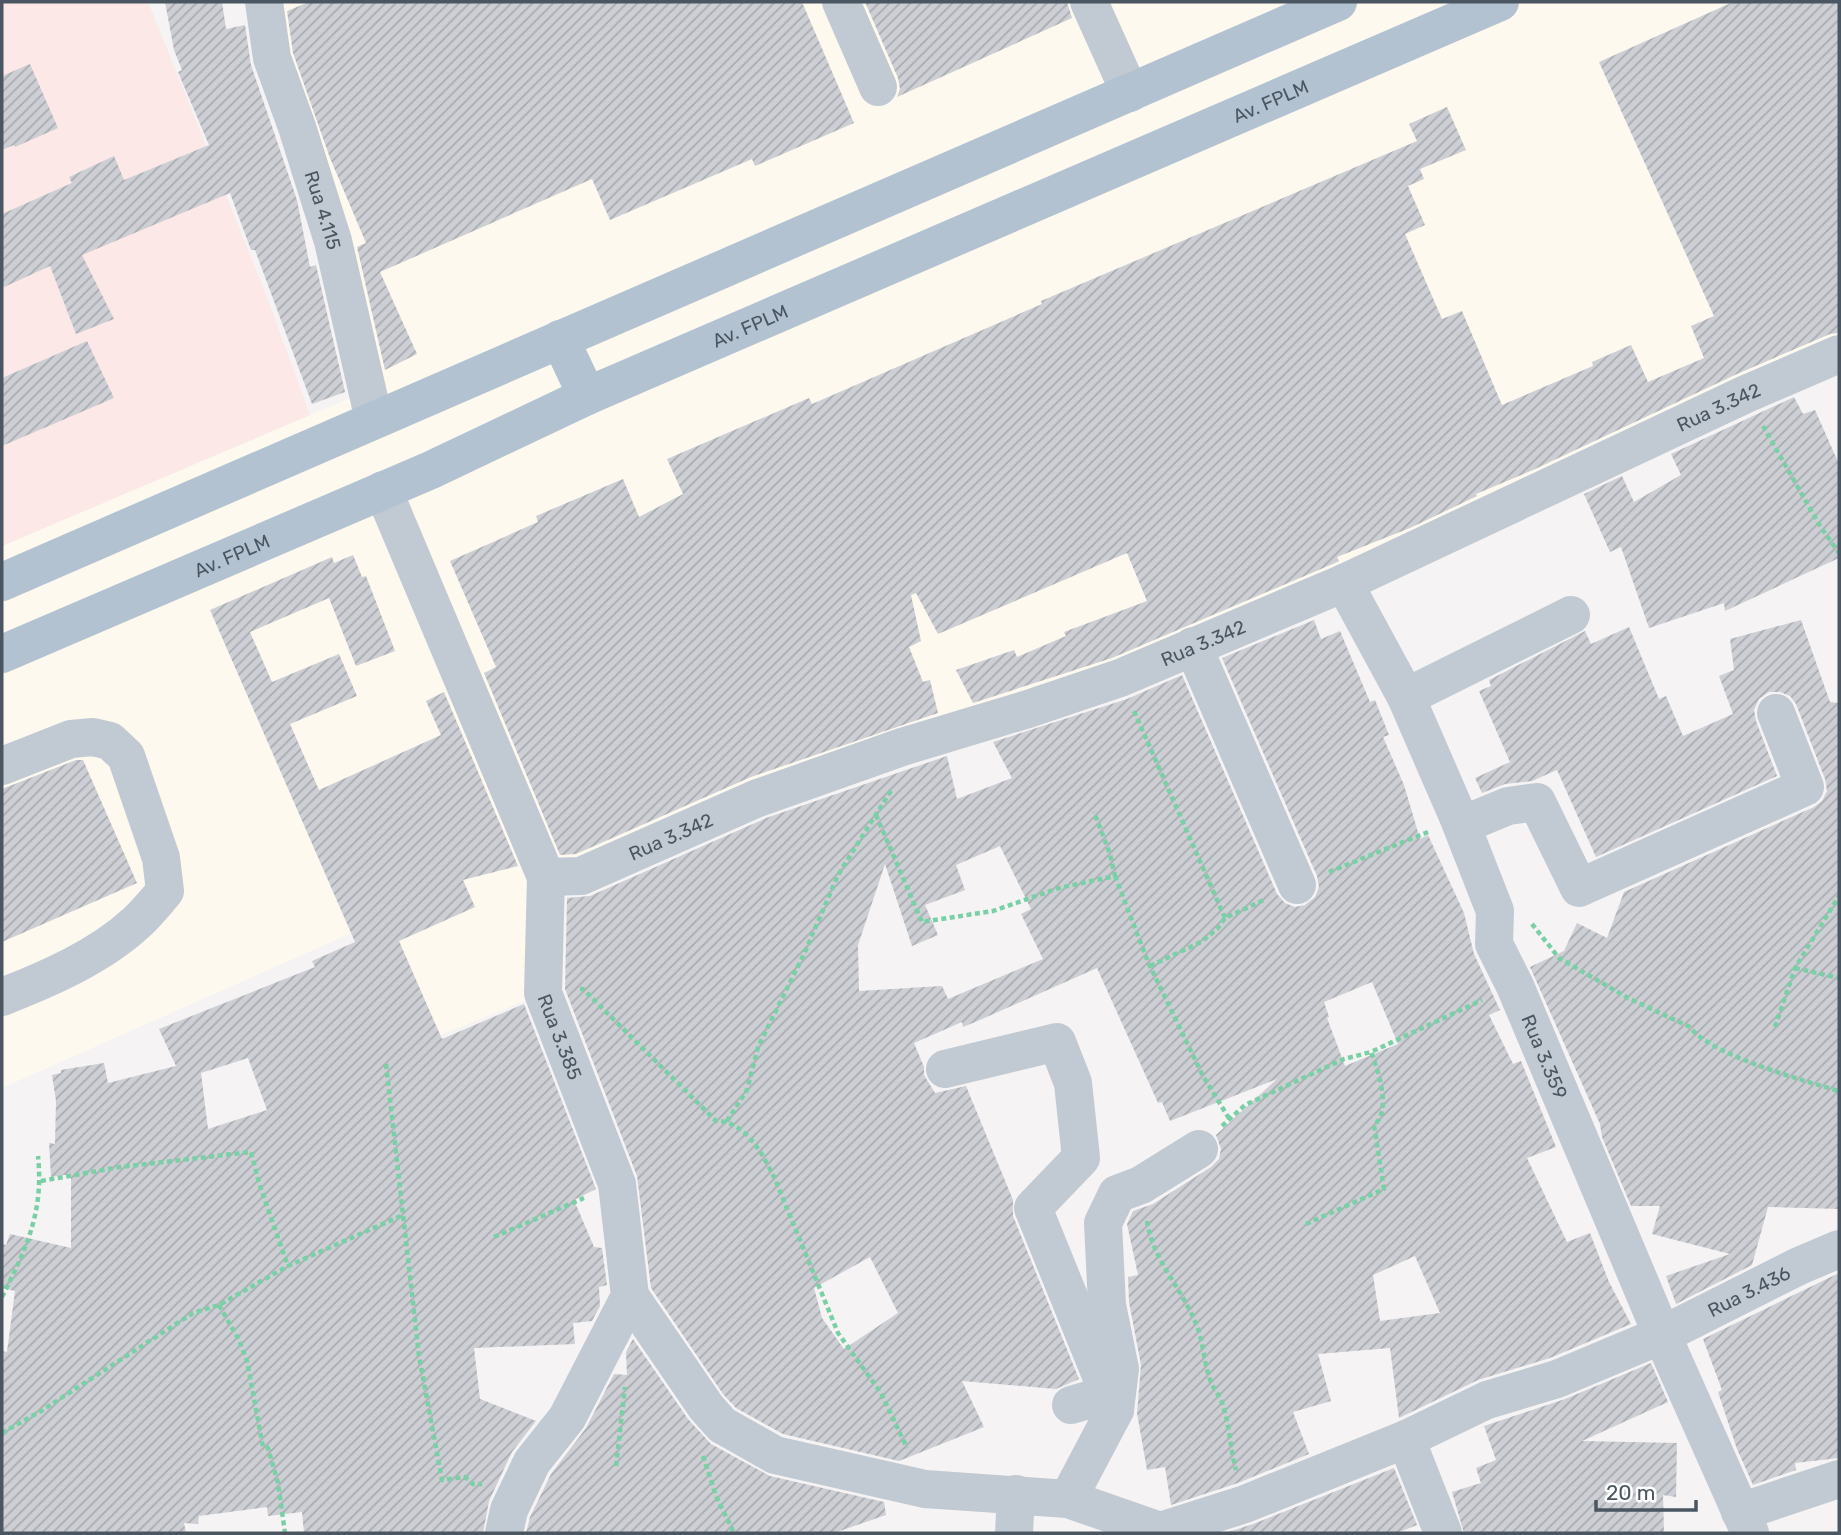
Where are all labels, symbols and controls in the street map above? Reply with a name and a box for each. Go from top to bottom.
street label: Av. FPLM [1229,75,1312,128]
street label: Rua 4.115 [299,168,346,252]
street label: Av. FPLM [709,300,792,353]
street label: Rua 3.342 [1673,378,1764,437]
street label: Av. FPLM [191,530,273,582]
street label: Rua 3.342 [1157,615,1249,671]
street label: Rua 3.342 [625,808,717,866]
street label: Rua 3.385 [533,991,587,1083]
street label: Rua 3.359 [1516,1011,1572,1102]
street label: Rua 3.436 [1704,1261,1794,1322]
scale bar [1596,1468,1696,1512]
text: 20 m [1606,1480,1655,1505]

